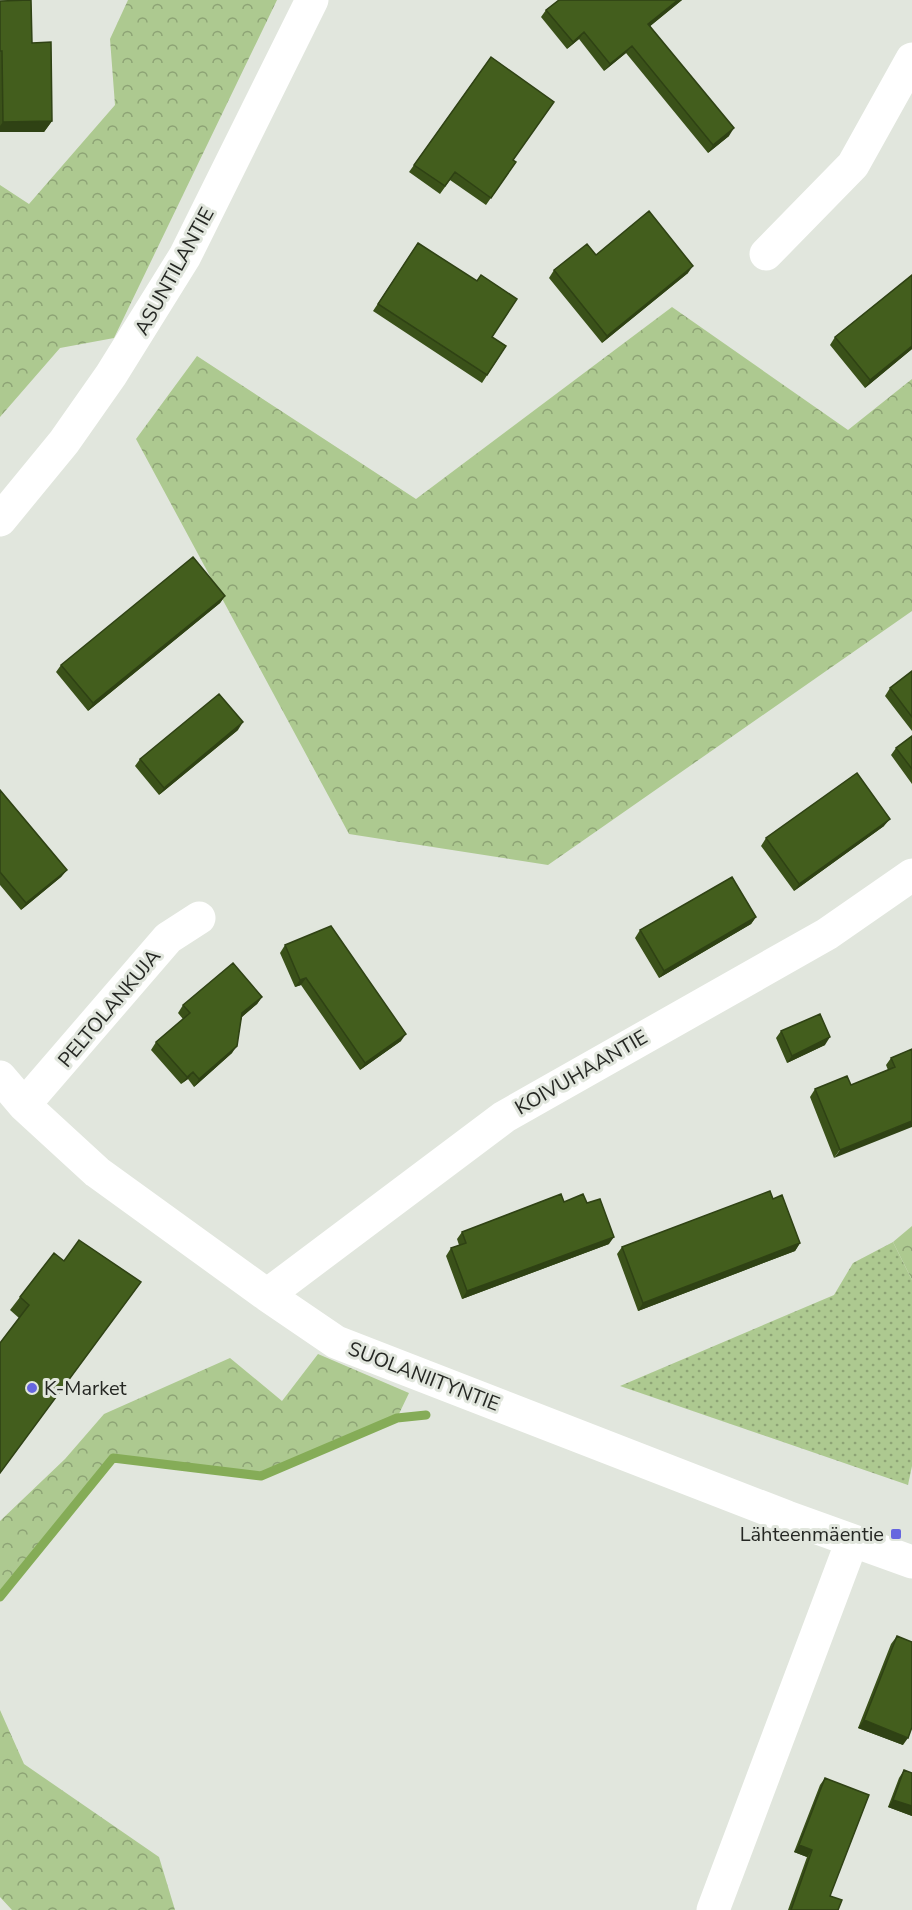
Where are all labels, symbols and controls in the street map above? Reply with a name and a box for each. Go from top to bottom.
street label: ASUNTILANTIE [128,203,221,340]
street label: PELTOLANKUJA [52,943,167,1073]
street label: KOIVUHAANTIE [510,1024,652,1121]
street label: SUOLANIITYNTIE [344,1335,504,1418]
place label: K-Market [44,1375,128,1402]
marker: K-Market [25,1381,39,1395]
place label: Lähteenmäentie [740,1521,884,1548]
marker: Lähteenmäentie [889,1527,903,1541]

